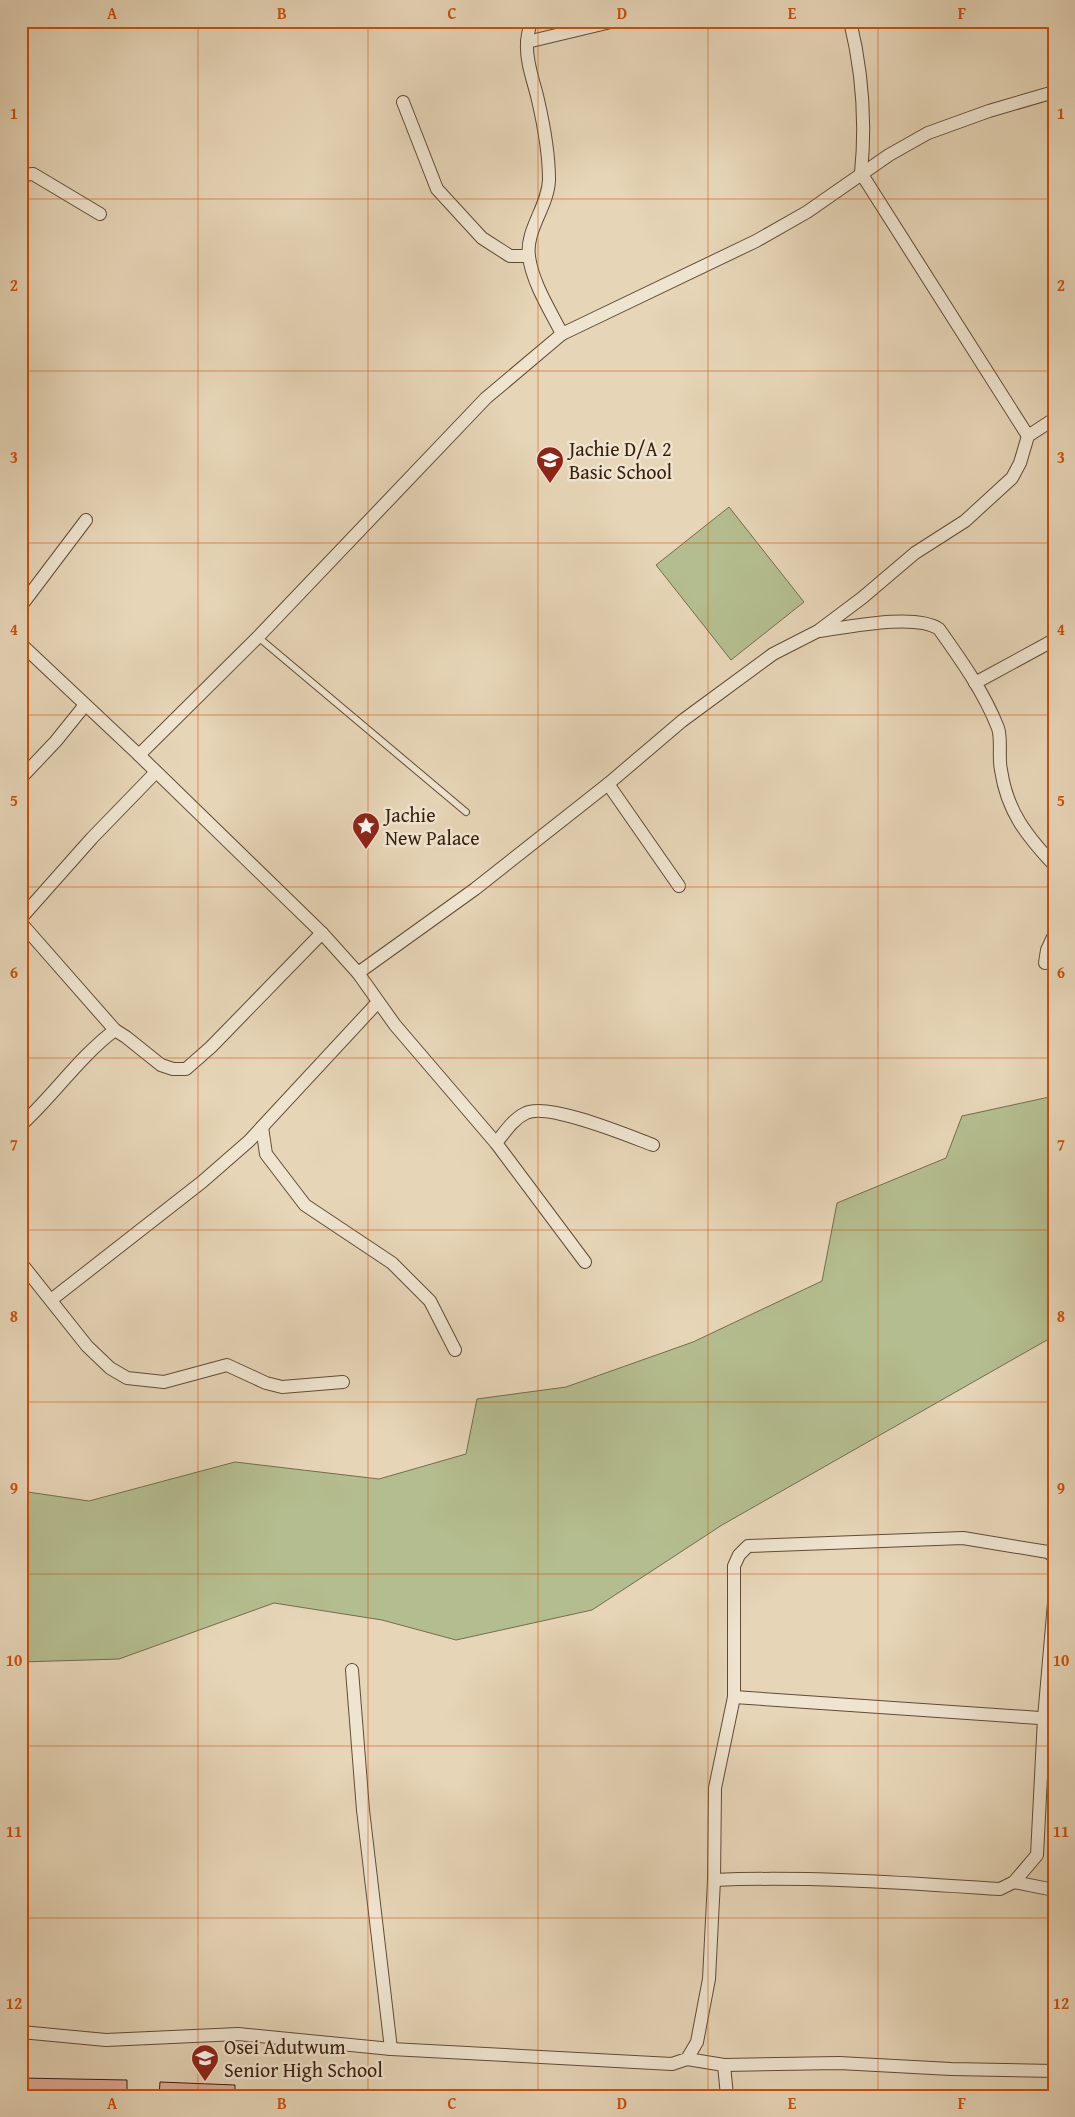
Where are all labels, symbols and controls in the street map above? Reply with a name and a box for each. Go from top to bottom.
text: A [107,1,118,25]
text: B [277,1,287,25]
text: C [447,1,457,25]
text: D [617,1,627,25]
text: E [788,1,797,25]
text: F [958,1,966,25]
text: 1 [10,101,18,125]
text: 1 [1057,101,1065,125]
text: 2 [10,273,18,297]
text: 2 [1057,273,1065,297]
place label: Jachie D/A 2 Basic School [566,434,673,486]
text: 3 [10,445,18,469]
school or university icon: Jachie D/A 2 Basic School [535,445,565,484]
text: 3 [1057,445,1065,469]
text: 4 [10,617,18,641]
text: 4 [1057,617,1065,641]
text: 5 [10,788,18,812]
text: 5 [1057,788,1065,812]
place label: Jachie New Palace [382,800,480,852]
place icon: Jachie New Palace [351,811,381,850]
text: 6 [10,960,18,984]
text: 6 [1057,960,1065,984]
text: 7 [10,1132,18,1156]
text: 7 [1057,1132,1065,1156]
text: 8 [10,1304,18,1328]
text: 8 [1057,1304,1065,1328]
text: 9 [10,1476,18,1500]
text: 9 [1057,1476,1065,1500]
text: 10 [6,1648,22,1672]
text: 10 [1053,1648,1069,1672]
text: 11 [6,1819,22,1843]
text: 11 [1053,1819,1069,1843]
text: 12 [6,1991,22,2015]
text: 12 [1053,1991,1069,2015]
place label: Osei Adutwum Senior High School [224,2032,383,2084]
school or university icon: Osei Adutwum Senior High School [190,2043,220,2082]
text: A [107,2091,118,2115]
text: B [277,2091,287,2115]
text: C [447,2091,457,2115]
text: D [617,2091,627,2115]
text: E [788,2091,797,2115]
text: F [958,2091,966,2115]

